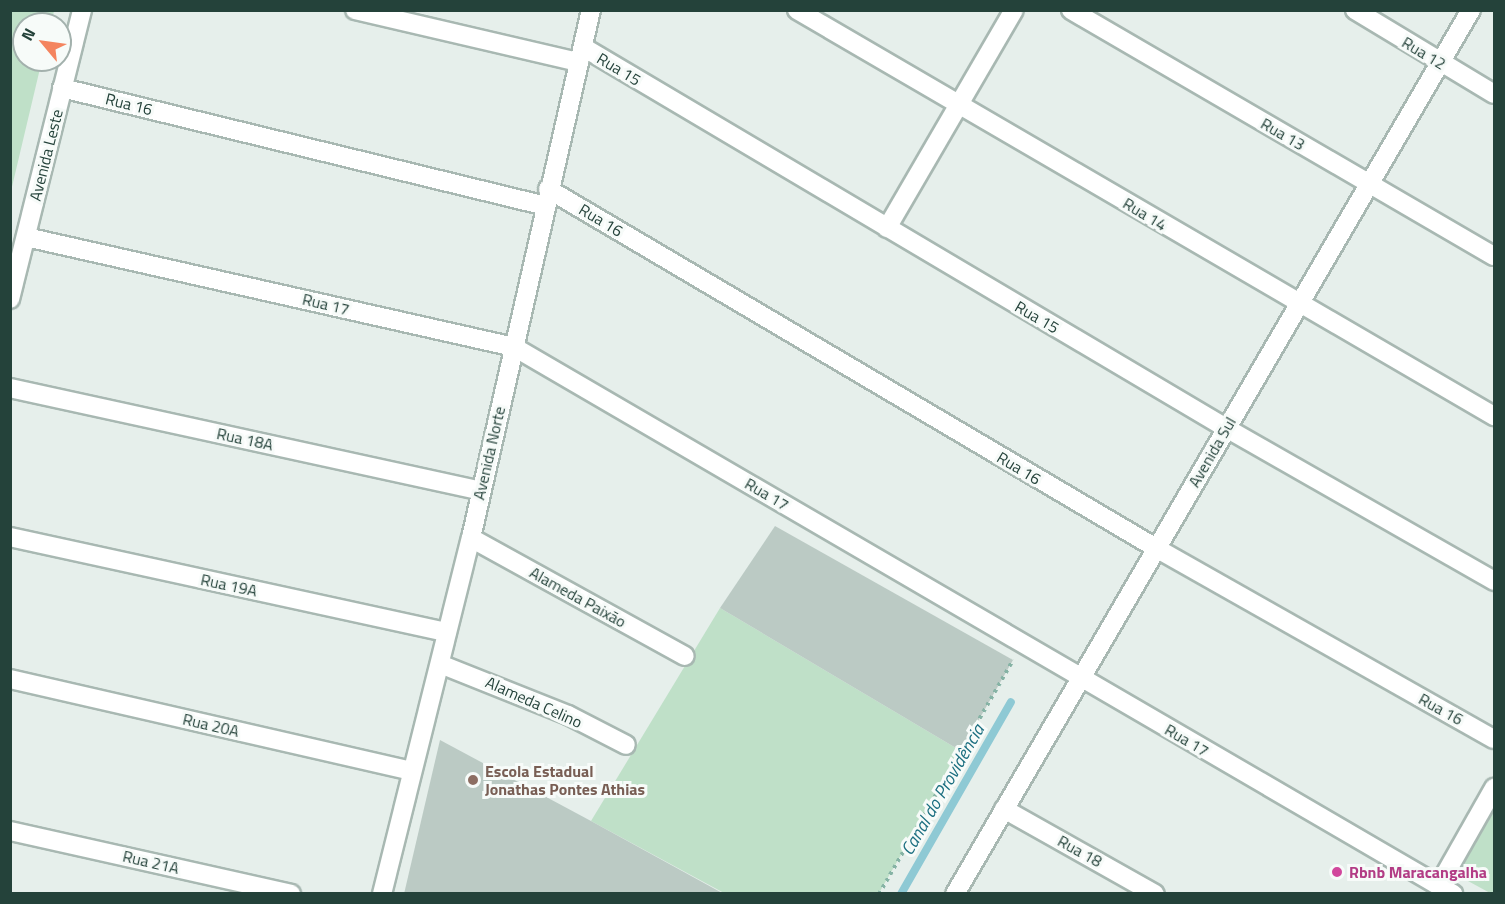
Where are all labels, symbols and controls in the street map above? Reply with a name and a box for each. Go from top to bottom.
north arrow [12,12,72,72]
text: N [15,24,41,45]
street label: Rua 12 [1399,32,1449,74]
street label: Rua 15 [594,48,644,90]
street label: Rua 16 [104,89,154,119]
street label: Avenida Leste [25,107,67,203]
street label: Rua 13 [1258,114,1308,154]
street label: Rua 14 [1120,193,1170,235]
street label: Rua 16 [576,199,626,241]
street label: Rua 17 [301,289,351,319]
street label: Rua 15 [1012,297,1062,337]
street label: Avenida Norte [469,404,509,502]
street label: Avenida Sul [1184,413,1240,491]
street label: Rua 18A [215,424,275,454]
street label: Rua 16 [994,447,1044,489]
street label: Rua 17 [742,474,792,514]
street label: Alameda Paixão [526,563,630,631]
street label: Rua 19A [199,570,259,600]
street label: Alameda Celino [483,672,585,732]
street label: Rua 16 [1415,689,1467,729]
street label: Rua 20A [181,709,241,741]
street label: Rua 17 [1162,720,1212,760]
water label: Canal do Providência [897,721,989,859]
place label: Escola Estadual Jonathas Pontes Athias [485,761,645,799]
marker: Escola Estadual Jonathas Pontes Athias [466,773,480,787]
street label: Rua 18 [1054,831,1106,871]
street label: Rua 21A [121,846,181,878]
place label: Rbnb Maracangalha [1349,862,1487,882]
marker: Rbnb Maracangalha [1330,865,1344,879]

